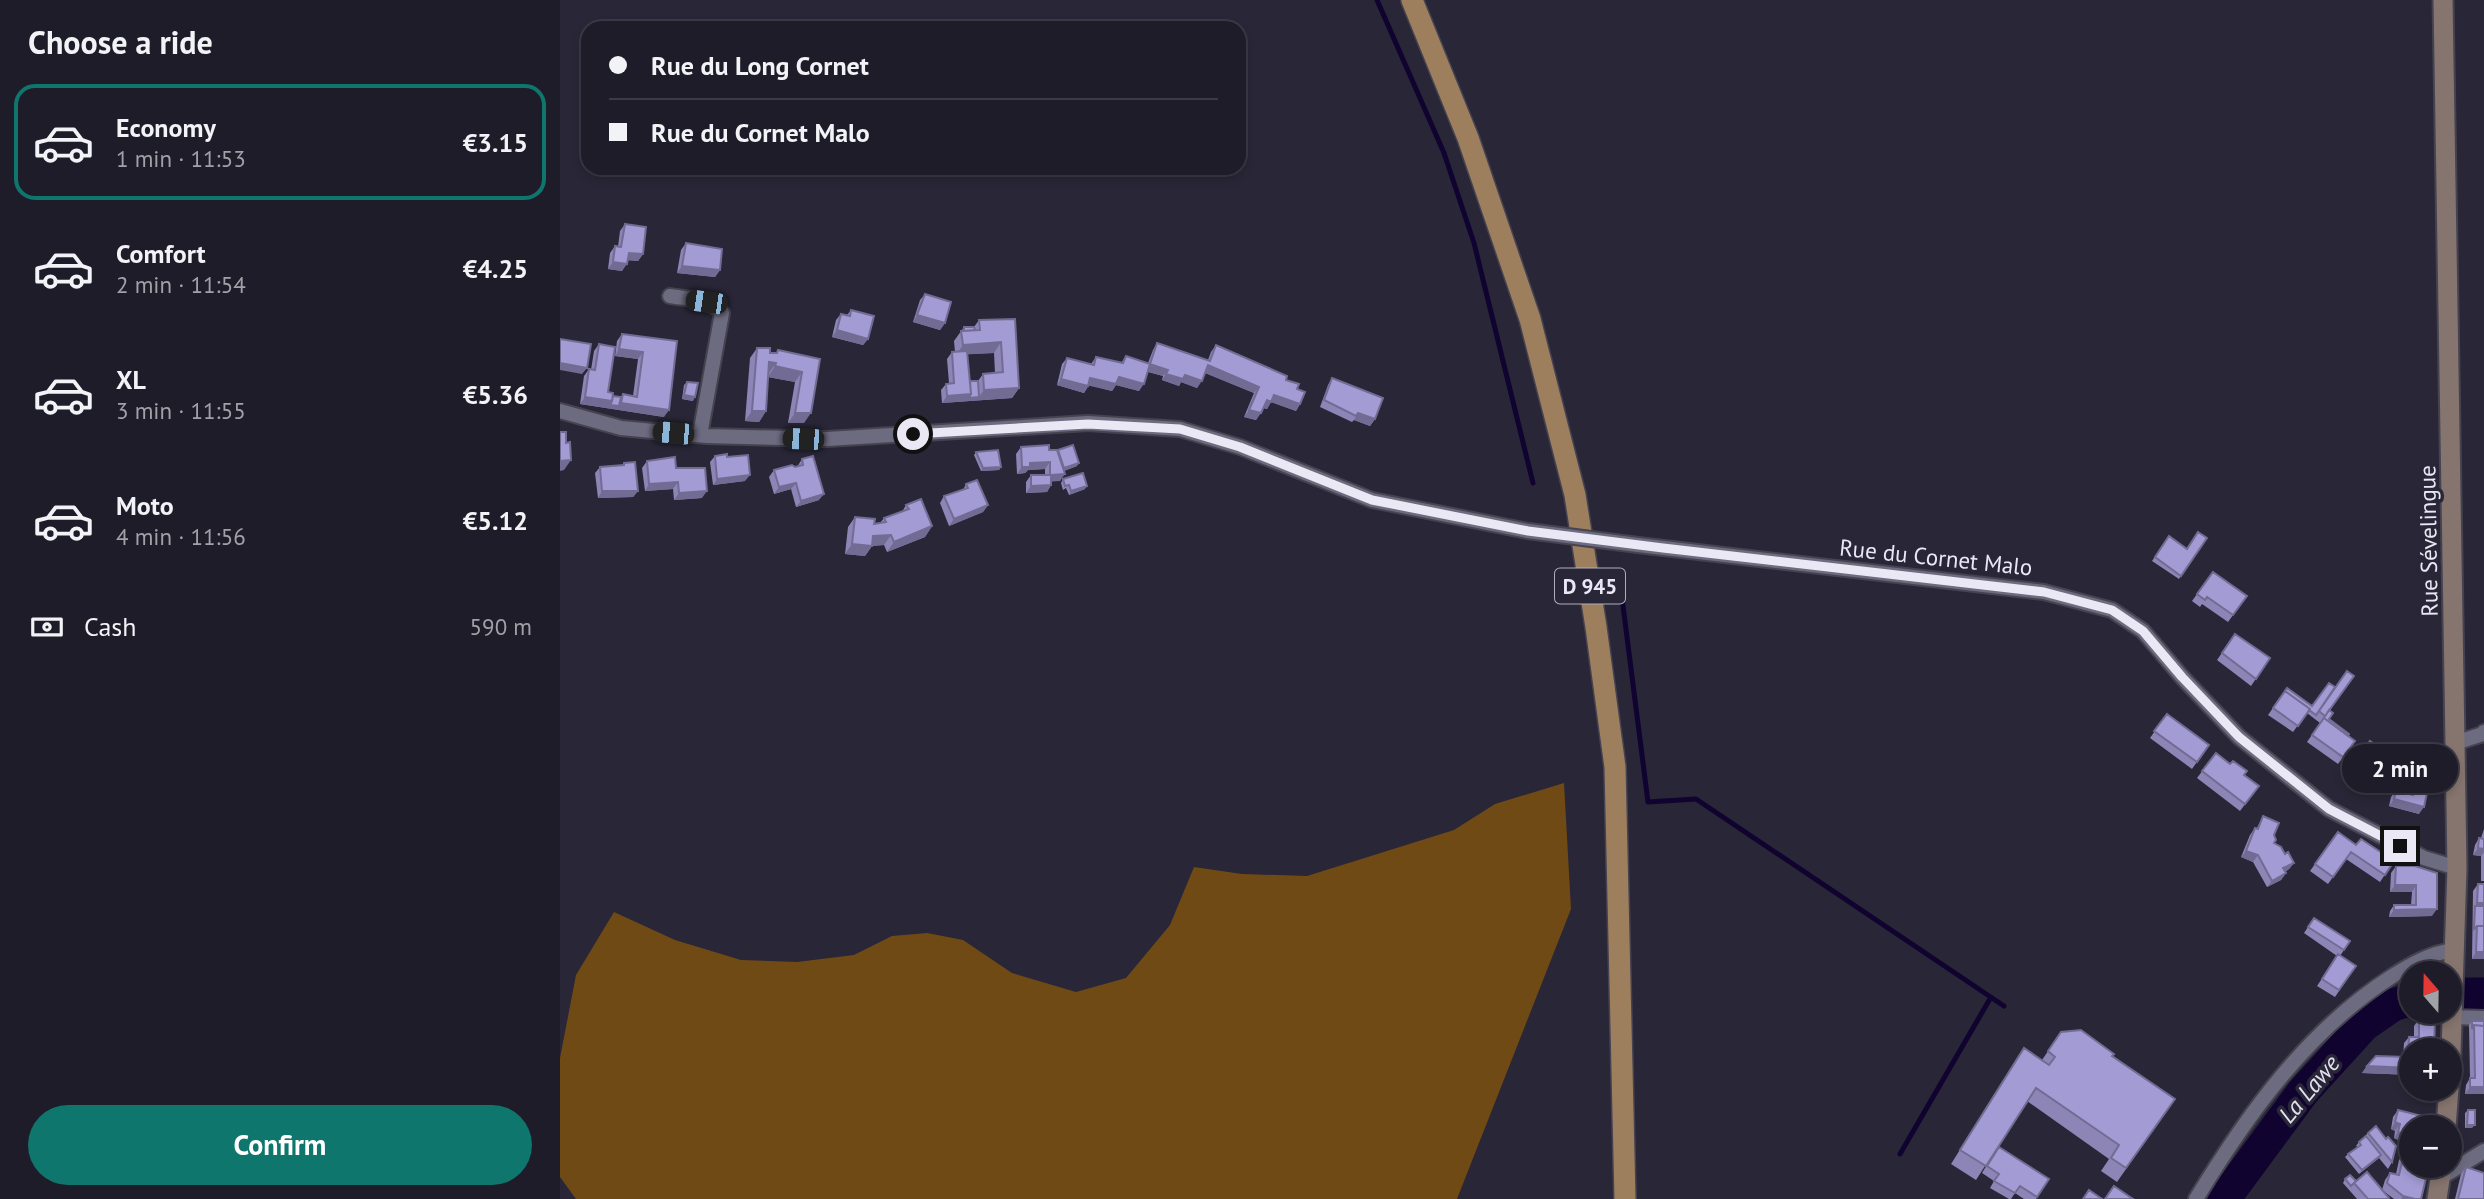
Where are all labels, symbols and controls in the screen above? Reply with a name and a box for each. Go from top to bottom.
text: Choose a ride [28,21,213,63]
text: Rue du Long Cornet [651,49,869,82]
icon: car [32,111,95,174]
text: Economy [116,111,216,144]
text: Rue du Cornet Malo [651,116,870,149]
text: €3.15 [463,126,528,159]
text: 1 min · 11:53 [116,144,246,173]
icon: car [32,237,95,300]
text: Comfort [116,237,206,270]
text: €4.25 [463,252,528,285]
text: 2 min · 11:54 [116,270,246,299]
car [684,289,729,315]
icon: car [32,363,95,426]
text: XL [116,363,146,396]
text: €5.36 [463,378,528,411]
text: 3 min · 11:55 [116,396,246,425]
route start [897,418,929,450]
car [652,421,695,445]
car [782,428,825,450]
street label: Rue Sévelingue [2412,465,2444,617]
icon: car [32,489,95,552]
text: Moto [116,489,174,522]
text: €5.12 [463,504,528,537]
text: 4 min · 11:56 [116,522,246,551]
street label: Rue du Cornet Malo [1838,532,2034,582]
road number: D 945 [1555,568,1625,604]
icon: cash [28,608,66,646]
text: Cash [84,610,136,643]
text: 590 m [470,612,532,641]
callout: 2 min [2342,744,2458,794]
text: 2 min [2372,754,2428,783]
route end [2384,830,2416,862]
north arrow [2399,961,2462,1024]
map controls [2399,961,2462,1178]
button: + [2399,1038,2462,1101]
water label: La Lawe [2272,1049,2346,1129]
button: Confirm [28,1105,532,1185]
button: − [2399,1115,2462,1178]

